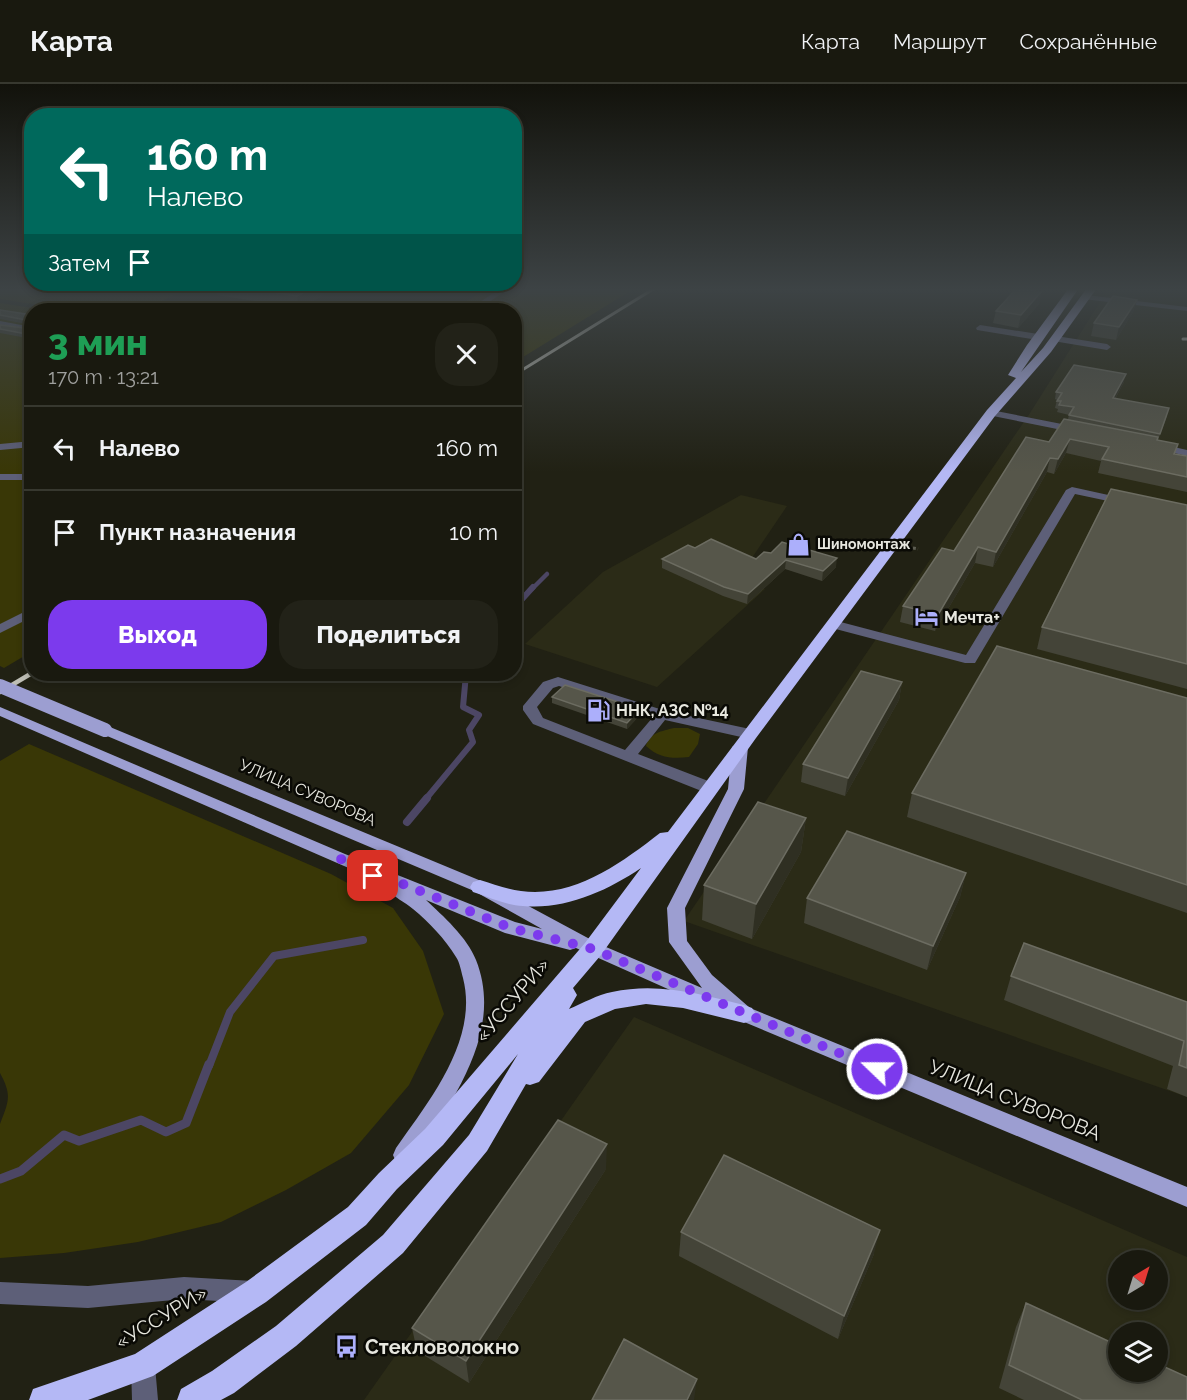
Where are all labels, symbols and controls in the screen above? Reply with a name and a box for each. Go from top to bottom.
text: Карта [30,25,113,58]
text: Карта [801,29,860,54]
text: Маршрут [893,29,986,54]
text: Сохранённые [1019,29,1157,54]
text: 160 m [147,131,268,180]
icon: left [48,132,126,210]
text: Налево [147,181,243,212]
icon: arrive [123,246,156,279]
text: Затем [48,250,111,276]
text: 3 мин [48,321,148,363]
button: close [435,323,498,386]
text: 170 m · 13:21 [48,365,159,389]
icon: left [48,432,81,465]
text: Налево [99,435,180,461]
text: 160 m [436,435,498,461]
icon: arrive [48,516,81,549]
text: Пункт назначения [99,519,296,545]
text: 10 m [449,519,498,545]
shop icon: Шиномонтаж [786,531,812,557]
place label: Шиномонтаж [817,536,911,552]
button: Выход [48,600,267,669]
button: Поделиться [279,600,498,669]
hotel icon: Мечта+ [913,604,939,630]
place label: Мечта+ [944,608,1000,627]
fuel station icon: ННК, АЗС №14 [585,697,611,723]
place label: ННК, АЗС №14 [616,701,729,720]
street label: УЛИЦА СУВОРОВА [237,755,379,830]
pin [347,850,398,901]
icon: arrive [356,859,389,892]
street label: «УССУРИ» [470,953,554,1047]
position arrow [845,1037,909,1101]
street label: УЛИЦА СУВОРОВА [926,1055,1105,1146]
north arrow [1108,1250,1168,1310]
map controls [1108,1250,1168,1382]
street label: «УССУРИ» [111,1280,211,1354]
button: layers [1108,1322,1168,1382]
bus stop icon: Стекловолокно [334,1334,360,1360]
place label: Стекловолокно [365,1335,519,1359]

